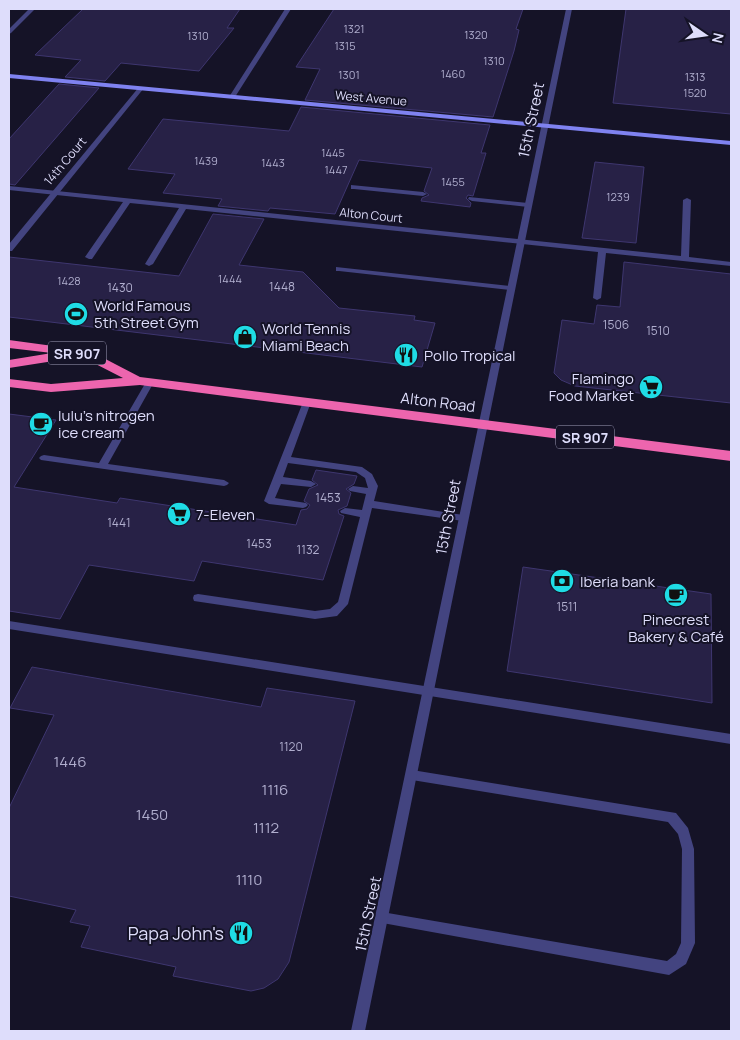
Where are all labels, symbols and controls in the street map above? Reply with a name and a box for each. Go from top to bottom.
north arrow [680,10,730,60]
house number: 1321 [344,21,364,36]
house number: 1320 [464,27,488,42]
house number: 1310 [187,28,209,43]
text: N [708,31,729,45]
house number: 1315 [334,38,356,53]
house number: 1310 [483,53,505,68]
house number: 1460 [441,66,465,81]
house number: 1301 [338,67,360,82]
house number: 1313 [685,69,705,84]
street label: 15th Street [513,80,549,160]
house number: 1520 [683,85,707,100]
street label: West Avenue [334,86,408,110]
street label: 14th Court [40,133,90,189]
house number: 1445 [321,145,345,160]
house number: 1439 [194,153,218,168]
house number: 1443 [261,155,285,170]
house number: 1447 [325,162,347,177]
house number: 1455 [441,174,465,189]
house number: 1239 [606,189,630,204]
street label: Alton Court [339,203,404,227]
house number: 1444 [218,271,242,286]
house number: 1428 [57,273,81,288]
house number: 1448 [269,278,295,295]
house number: 1430 [107,279,133,296]
place label: World Famous 5th Street Gym [94,295,199,333]
sports icon: World Famous 5th Street Gym [63,301,89,327]
house number: 1506 [603,316,629,333]
place label: World Tennis Miami Beach [262,318,350,356]
house number: 1510 [646,322,670,339]
shop icon: World Tennis Miami Beach [232,324,258,350]
road number: SR 907 [48,342,106,364]
restaurant icon: Pollo Tropical [393,342,419,368]
place label: Pollo Tropical [424,345,516,366]
place label: Flamingo Food Market [549,368,634,406]
supermarket icon: Flamingo Food Market [638,374,664,400]
street label: Alton Road [399,387,477,417]
place label: lulu's nitrogen ice cream [58,405,155,443]
cafe icon: lulu's nitrogen ice cream [28,411,54,437]
road number: SR 907 [556,426,614,448]
street label: 15th Street [430,477,466,557]
house number: 1453 [315,489,341,506]
supermarket icon: 7-Eleven [166,501,192,527]
place label: 7-Eleven [196,504,255,525]
house number: 1441 [107,514,131,531]
house number: 1453 [246,535,272,552]
house number: 1132 [297,541,320,558]
bank icon: Iberia bank [549,568,575,594]
place label: Iberia bank [580,571,656,592]
cafe icon: Pinecrest Bakery & Café [663,582,689,608]
house number: 1511 [557,598,577,615]
place label: Pinecrest Bakery & Café [628,609,724,647]
house number: 1120 [279,738,303,755]
house number: 1446 [54,751,87,772]
house number: 1116 [262,779,288,800]
house number: 1450 [136,804,168,825]
house number: 1112 [253,817,279,838]
house number: 1110 [236,869,262,890]
street label: 15th Street [350,874,386,954]
restaurant icon: Papa John's [228,920,254,946]
place label: Papa John's [128,921,224,945]

